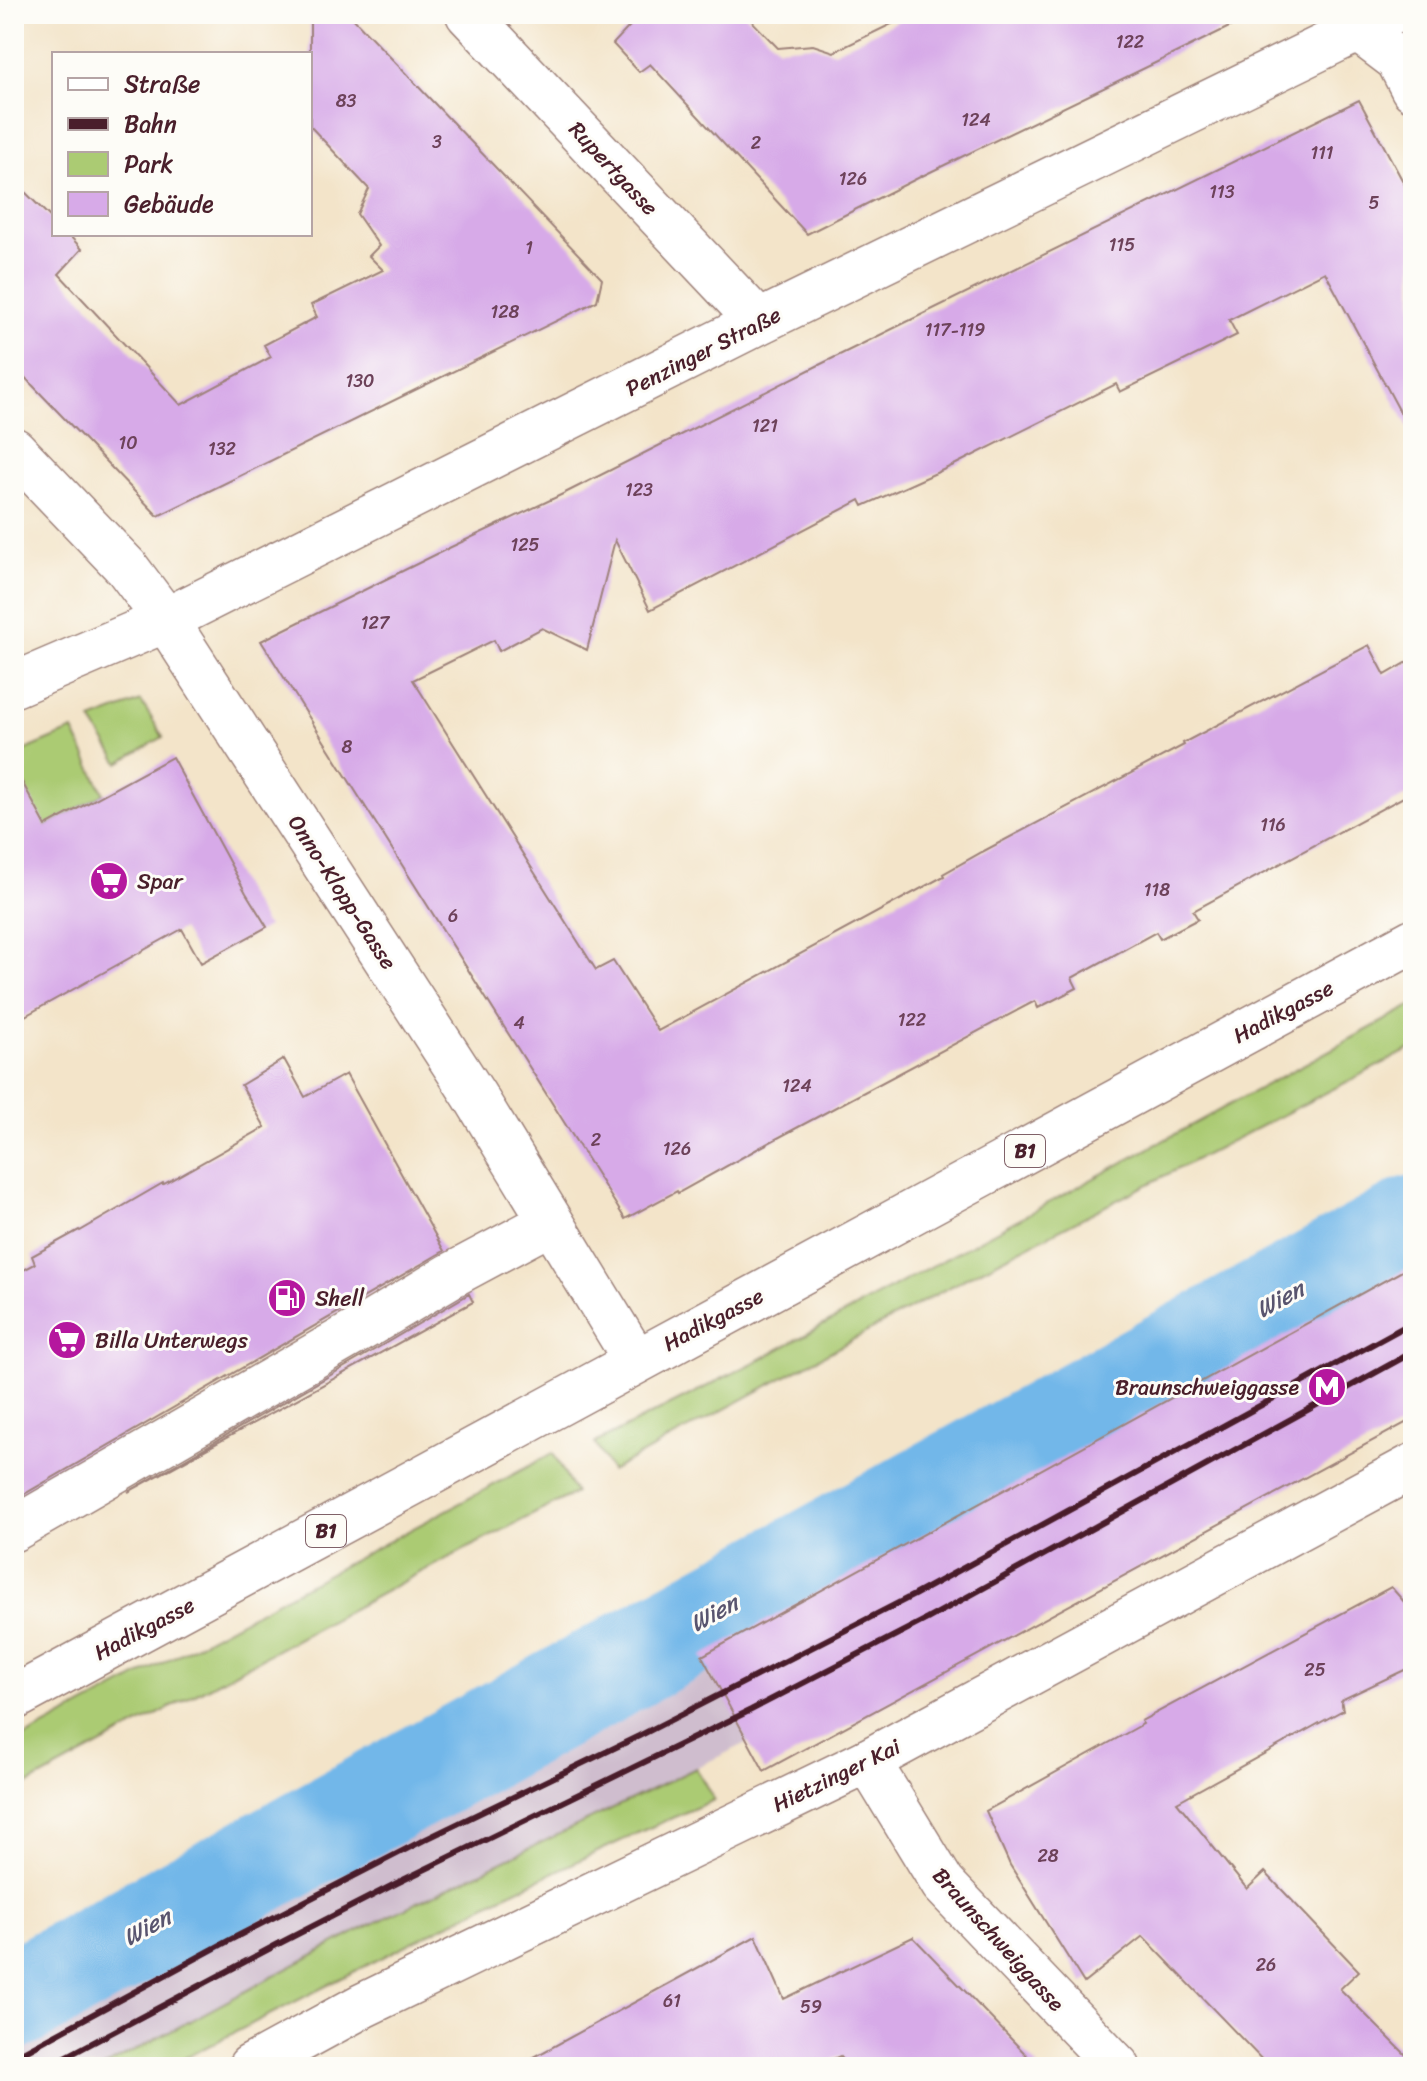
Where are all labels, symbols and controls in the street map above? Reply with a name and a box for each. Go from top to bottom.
house number: 122 [1116,26,1144,58]
legend [52,52,312,236]
text: Straße [124,63,200,105]
house number: 83 [336,85,356,117]
text: Bahn [124,103,177,145]
house number: 124 [961,104,991,136]
street label: Rupertgasse [559,112,668,225]
house number: 3 [432,126,442,158]
house number: 2 [751,127,761,159]
house number: 111 [1310,137,1334,169]
text: Park [124,143,173,185]
house number: 126 [839,163,867,195]
house number: 113 [1209,176,1235,208]
text: Gebäude [124,183,214,225]
house number: 5 [1369,187,1380,219]
house number: 115 [1109,229,1135,261]
house number: 1 [525,232,533,264]
street label: Penzinger Straße [618,295,788,408]
house number: 128 [491,296,520,328]
house number: 117-119 [925,314,985,346]
house number: 130 [346,365,374,397]
house number: 121 [752,410,778,442]
house number: 10 [118,427,138,459]
house number: 132 [208,433,236,465]
house number: 123 [625,474,653,506]
house number: 125 [510,529,540,561]
house number: 127 [361,607,391,639]
house number: 8 [342,731,353,763]
street label: Onno-Klopp-Gasse [278,807,408,978]
house number: 116 [1260,809,1286,841]
supermarket icon: Spar [88,860,130,902]
place label: Spar [137,862,184,901]
house number: 118 [1144,874,1170,906]
house number: 6 [448,900,458,932]
street label: Hadikgasse [1226,968,1341,1054]
house number: 122 [898,1004,926,1036]
house number: 4 [513,1007,525,1039]
house number: 124 [782,1070,812,1102]
house number: 2 [591,1124,601,1156]
house number: 126 [663,1133,691,1165]
road number: B1 [1005,1135,1045,1167]
water label: Wien [1248,1267,1315,1330]
street label: Hadikgasse [656,1276,771,1362]
fuel station icon: Shell [266,1277,308,1319]
place label: Shell [315,1279,365,1318]
supermarket icon: Billa Unterwegs [46,1319,88,1361]
place label: Billa Unterwegs [95,1321,249,1360]
metro station icon: Braunschweiggasse [1306,1366,1348,1408]
place label: Braunschweiggasse [1115,1368,1299,1407]
road number: B1 [306,1515,346,1547]
water label: Wien [682,1581,749,1644]
street label: Hadikgasse [87,1585,202,1671]
house number: 25 [1304,1654,1326,1686]
street label: Hietzinger Kai [765,1727,908,1823]
house number: 28 [1037,1840,1059,1872]
street label: Braunschweiggasse [923,1858,1075,2021]
water label: Wien [115,1895,182,1958]
house number: 26 [1256,1949,1276,1981]
house number: 61 [663,1985,681,2017]
house number: 59 [800,1991,822,2023]

